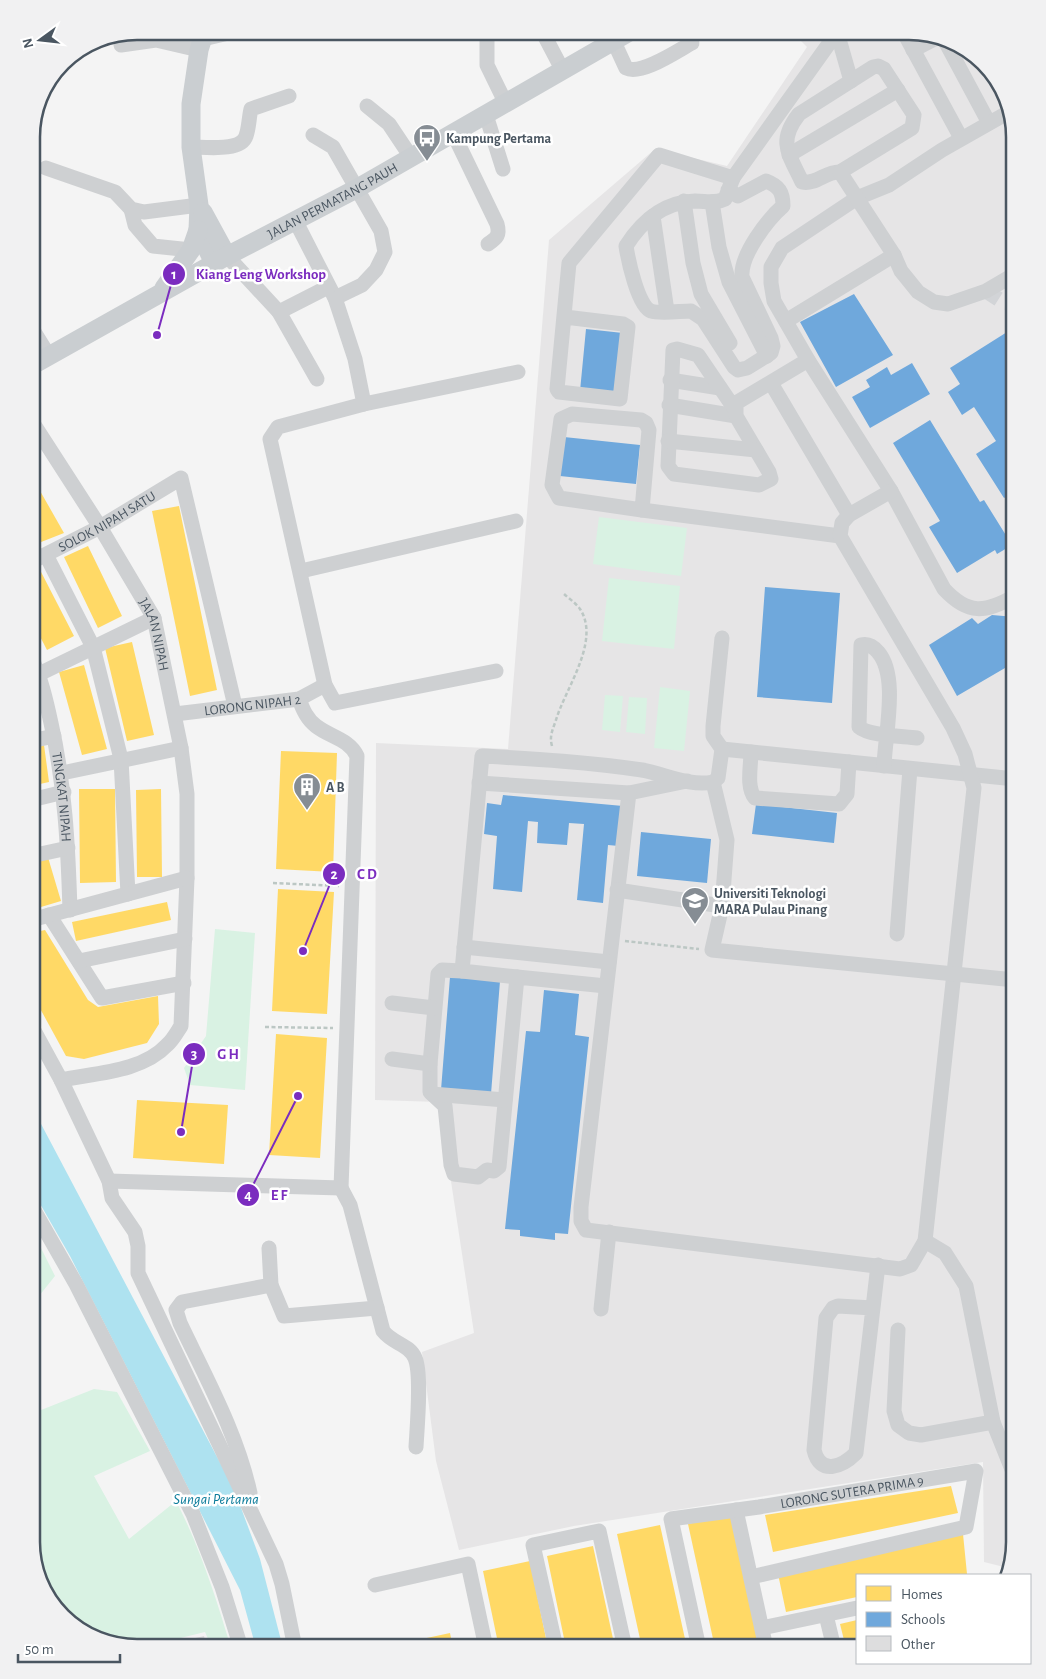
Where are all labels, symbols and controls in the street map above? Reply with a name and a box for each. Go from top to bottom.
north arrow [15,15,65,65]
text: N [20,37,36,50]
bus stop icon: Kampung Pertama [412,123,442,162]
place label: Kampung Pertama [446,132,552,146]
street label: JALAN PERMATANG PAUH [266,161,400,242]
callout: Kiang Leng Workshop [161,259,337,289]
text: 1 [171,267,177,282]
text: Kiang Leng Workshop [196,267,326,282]
street label: SOLOK NIPAH SATU [56,489,158,555]
street label: JALAN NIPAH [136,596,171,672]
street label: LORONG NIPAH 2 [204,693,302,718]
street label: TINGKAT NIPAH [49,751,73,842]
building icon: A B [292,772,322,811]
place label: A B [326,781,345,795]
callout: C D [322,859,387,889]
text: 2 [330,867,338,882]
text: C D [357,867,377,882]
school or university icon: Universiti Teknologi MARA Pulau Pinang [680,886,710,925]
place label: Universiti Teknologi MARA Pulau Pinang [714,887,828,917]
callout: G H [182,1039,249,1069]
text: 3 [191,1047,197,1062]
text: G H [217,1047,239,1062]
callout: E F [236,1180,297,1210]
text: 4 [244,1188,252,1203]
text: E F [271,1188,289,1203]
street label: LORONG SUTERA PRIMA 9 [779,1474,925,1511]
water label: Sungai Pertama [173,1492,259,1507]
legend [856,1574,1031,1664]
text: Homes [901,1587,943,1602]
text: Schools [901,1612,945,1627]
scale bar [18,1632,120,1664]
text: Other [901,1637,935,1652]
text: 50 m [25,1642,54,1657]

